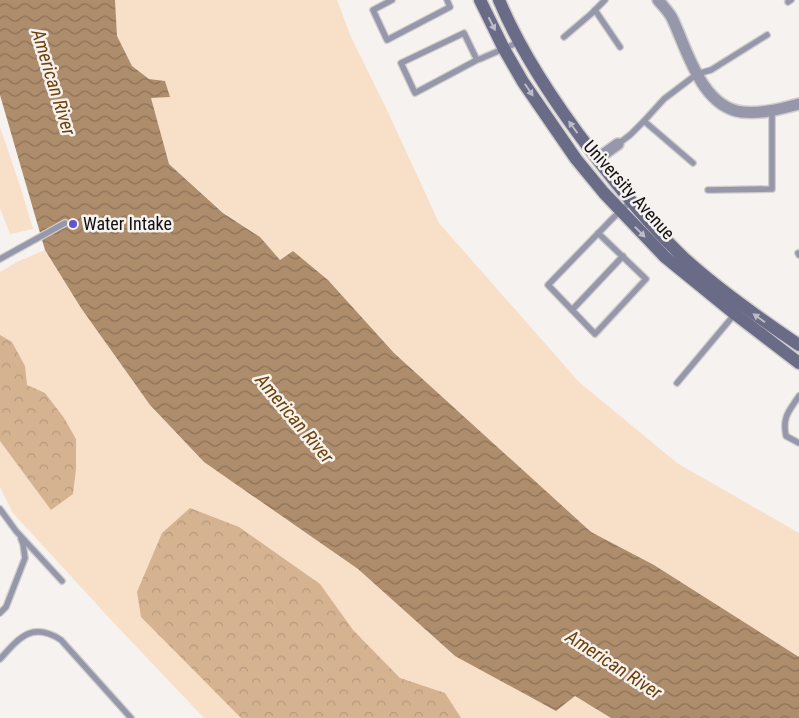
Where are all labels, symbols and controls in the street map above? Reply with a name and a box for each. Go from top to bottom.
one-way arrow [488,17,496,32]
water label: American River [26,25,81,138]
one-way arrow [524,84,534,97]
one-way arrow [568,120,578,134]
street label: University Avenue [580,136,679,243]
place label: Water Intake [83,213,172,234]
marker: Water Intake [67,218,79,230]
one-way arrow [634,225,646,237]
one-way arrow [752,313,765,323]
water label: American River [250,368,339,468]
water label: American River [561,624,666,704]

